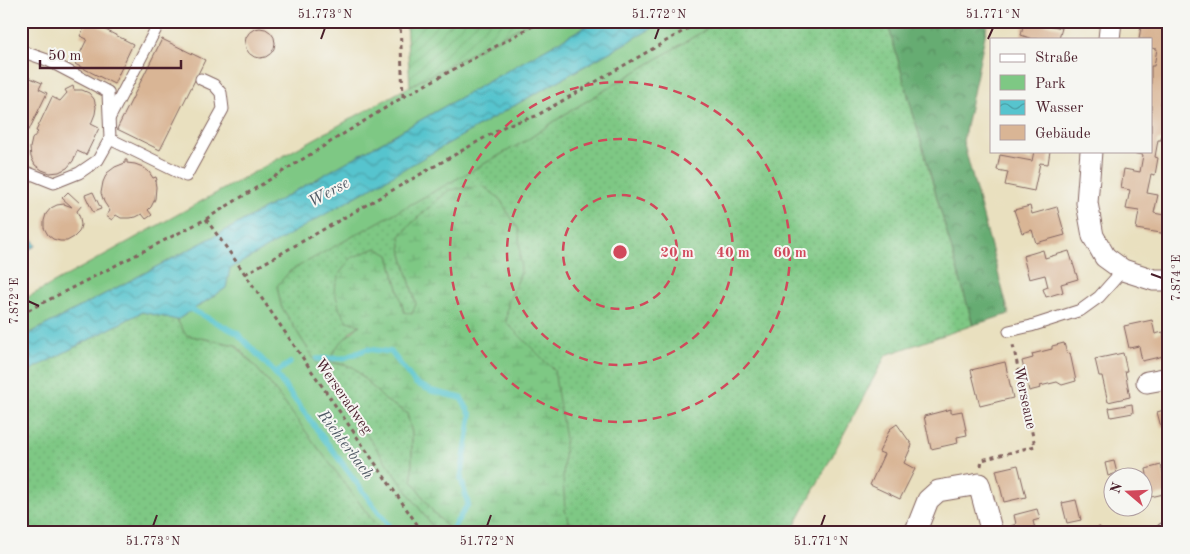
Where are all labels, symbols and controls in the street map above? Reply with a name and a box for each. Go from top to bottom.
text: 51.773°N [298,8,352,21]
text: 51.772°N [632,8,686,21]
text: 51.771°N [966,8,1020,21]
scale bar [40,38,181,70]
legend [990,38,1152,152]
text: 50 m [48,49,82,64]
text: Straße [1035,51,1078,66]
text: Park [1035,77,1066,92]
text: Wasser [1035,101,1083,116]
text: Gebäude [1035,127,1091,142]
water label: Werse [306,175,352,211]
centre of rings [611,243,629,261]
text: 20 m [660,246,694,261]
text: 40 m [716,246,750,261]
text: 60 m [773,246,807,261]
text: 7.874°E [1171,255,1183,301]
text: 7.872°E [9,278,21,324]
street label: Werseradweg [312,357,374,437]
street label: Werseaue [1010,365,1038,431]
water label: Richterbach [313,407,376,482]
north arrow [1102,466,1152,516]
text: N [1108,480,1125,495]
text: 51.773°N [126,535,180,548]
text: 51.772°N [460,535,514,548]
text: 51.771°N [794,535,848,548]

